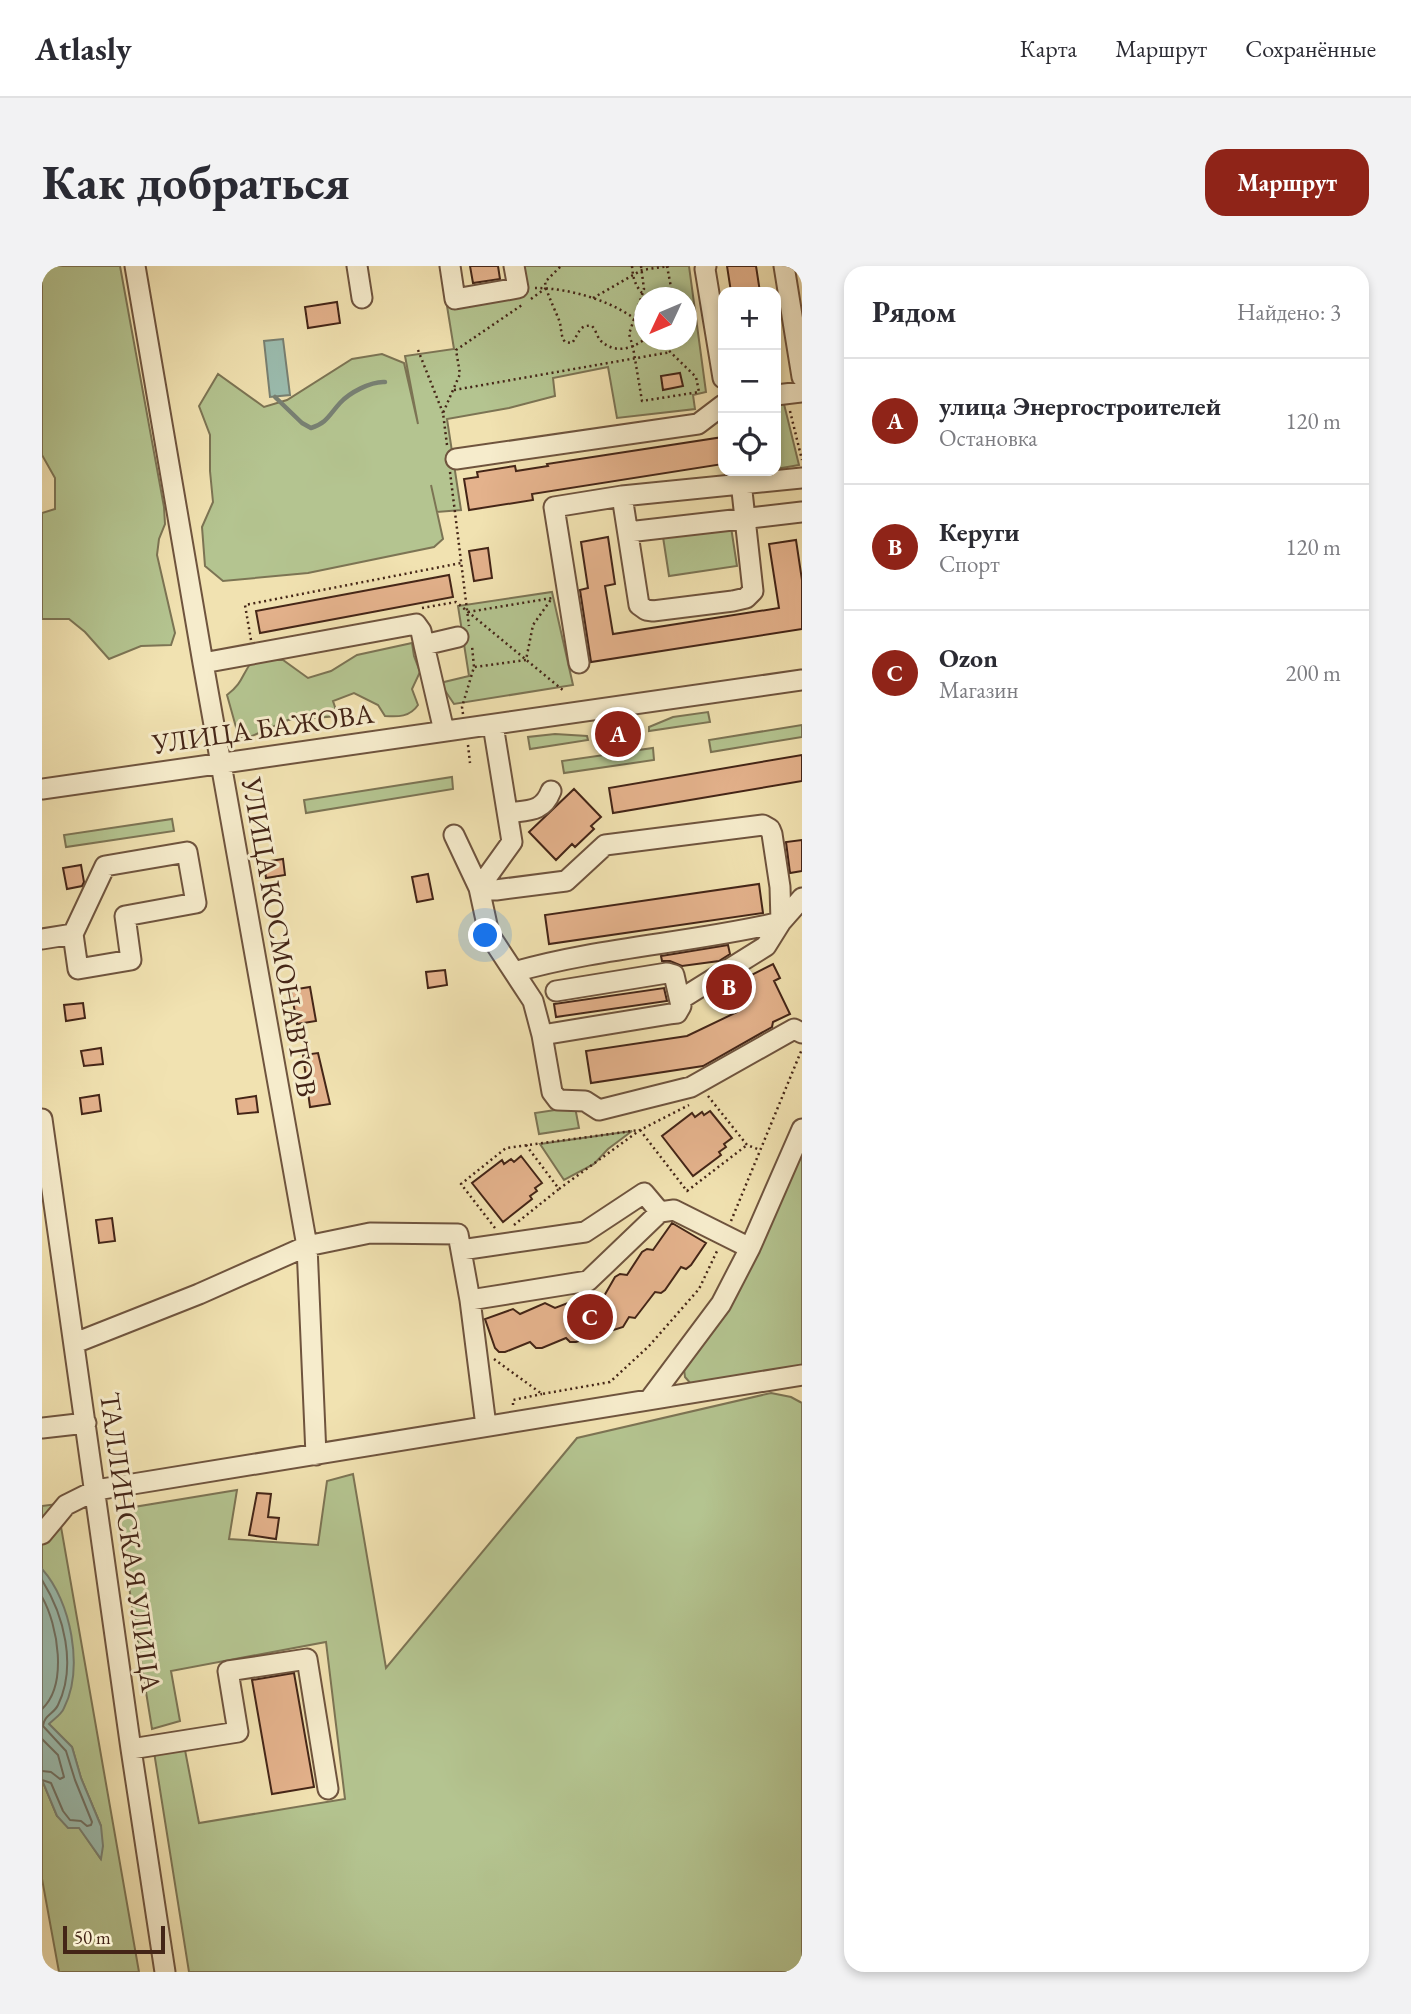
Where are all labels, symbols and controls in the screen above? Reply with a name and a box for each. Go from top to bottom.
text: Atlasly [35,27,132,70]
text: Карта [1020,33,1077,64]
text: Маршрут [1115,33,1207,64]
text: Сохранённые [1245,33,1376,64]
button: Маршрут [1205,149,1369,216]
text: Как добраться [42,150,350,214]
north arrow [634,287,697,350]
map controls [718,287,781,476]
button: + [718,287,781,350]
text: Рядом [872,292,956,331]
text: Найдено: 3 [1237,297,1341,327]
button: − [718,350,781,413]
text: улица Энергостроителей [939,389,1221,423]
text: A [887,406,903,436]
text: 120 m [1285,406,1341,436]
button: locate [718,413,781,476]
text: Остановка [939,423,1037,453]
text: Керуги [939,515,1020,549]
text: B [888,532,902,562]
text: 120 m [1285,532,1341,562]
text: Спорт [939,549,1000,579]
text: Ozon [939,641,998,675]
text: C [887,658,903,688]
text: 200 m [1285,658,1341,688]
text: Магазин [939,675,1018,705]
street label: УЛИЦА БАЖОВА [149,695,377,762]
pin: A [595,708,641,760]
street label: УЛИЦА КОСМОНАВТОВ [234,773,326,1100]
your location [468,918,502,952]
pin: B [706,961,752,1013]
pin: C [567,1291,613,1343]
street label: ТАЛЛИНСКАЯ УЛИЦА [92,1390,170,1695]
scale bar [63,1923,164,1955]
text: 50 m [74,1925,111,1950]

